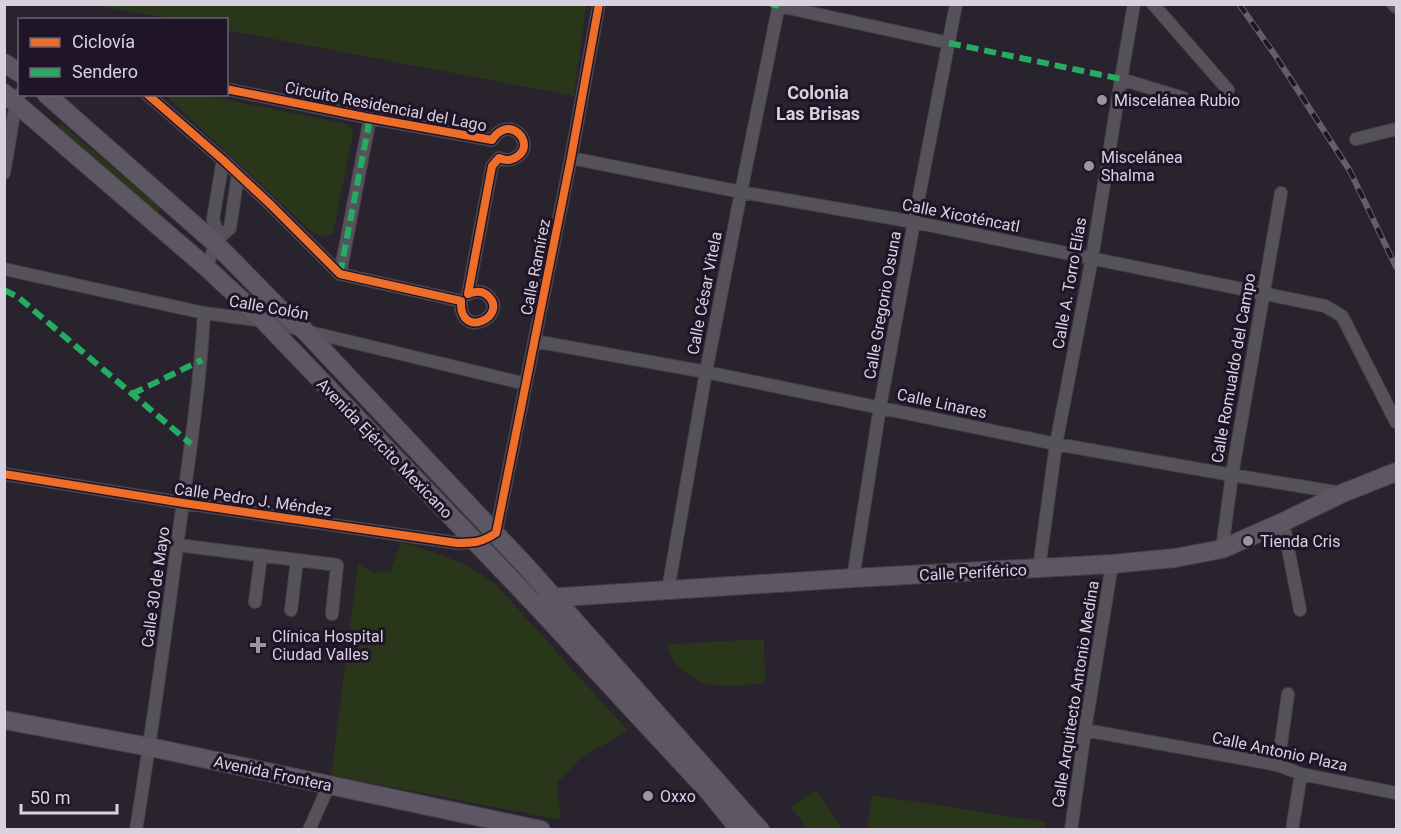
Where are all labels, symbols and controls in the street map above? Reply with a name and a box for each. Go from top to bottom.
legend [18,18,228,96]
text: Ciclovía [72,31,135,52]
text: Sendero [72,61,138,82]
street label: Circuito Residencial del Lago [283,78,488,135]
district label: Colonia Las Brisas [776,82,860,124]
place label: Miscelánea Rubio [1114,91,1240,110]
marker: Miscelánea Rubio [1095,93,1109,107]
place label: Miscelánea Shalma [1101,148,1183,185]
marker: Miscelánea Shalma [1082,159,1096,173]
street label: Calle Xicoténcatl [900,195,1021,236]
street label: Calle A. Torro Elías [1049,216,1090,350]
street label: Calle Ramírez [517,217,554,317]
street label: Calle Gregorio Osuna [860,229,905,381]
street label: Calle César Vitela [683,230,726,356]
street label: Calle Romualdo del Campo [1207,272,1260,465]
street label: Calle Colón [228,291,310,324]
street label: Avenida Ejército Mexicano [313,374,456,522]
street label: Calle Linares [895,385,989,422]
street label: Calle Pedro J. Méndez [173,479,333,520]
street label: Calle 30 de Mayo [138,525,173,649]
place label: Tienda Cris [1260,532,1340,551]
marker: Tienda Cris [1241,534,1255,548]
street label: Calle Periférico [919,560,1027,585]
street label: Calle Arquitecto Antonio Medina [1048,579,1103,809]
place label: Clínica Hospital Ciudad Valles [272,627,384,664]
marker: Clínica Hospital Ciudad Valles [249,636,267,654]
street label: Calle Antonio Plaza [1210,728,1349,775]
street label: Avenida Frontera [212,752,334,795]
scale bar [21,777,117,815]
text: 50 m [30,787,70,808]
place label: Oxxo [660,787,696,806]
marker: Oxxo [641,789,655,803]

